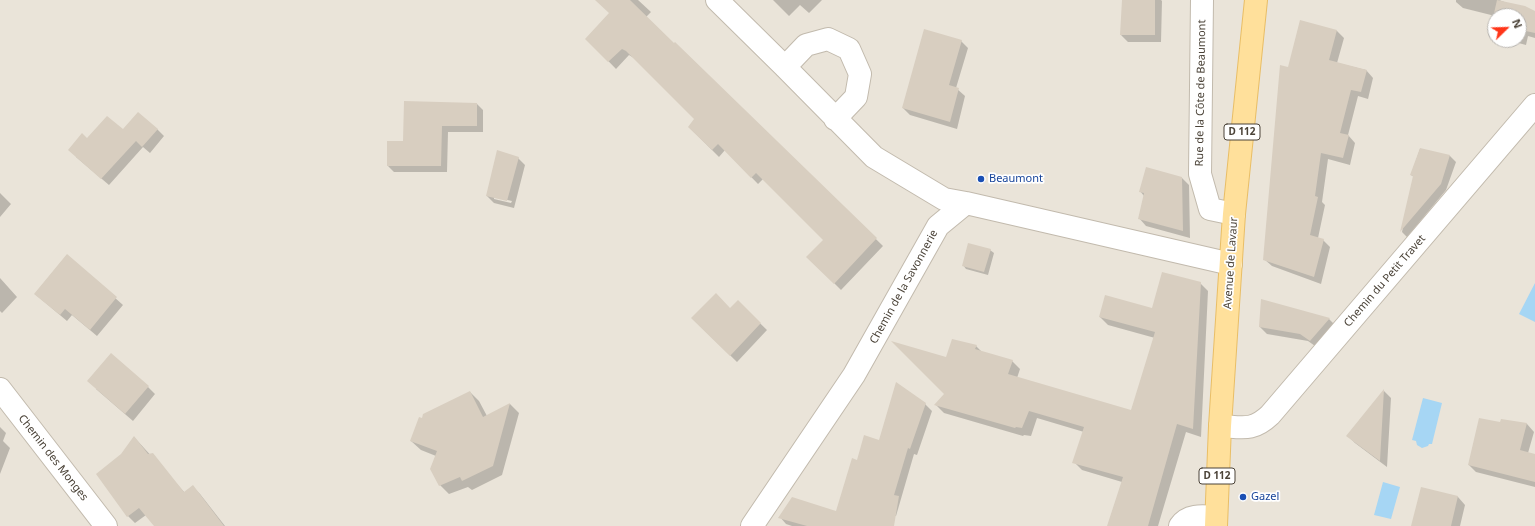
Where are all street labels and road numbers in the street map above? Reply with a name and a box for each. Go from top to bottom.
street label: Rue de la Côte de Beaumont [1193,19,1209,167]
road number: D 112 [1224,124,1260,140]
street label: Avenue de Lavaur [1221,216,1241,310]
street label: Chemin de la Savonnerie [867,228,941,346]
street label: Chemin du Petit Travet [1341,232,1429,330]
street label: Chemin des Monges [15,412,91,504]
road number: D 112 [1199,468,1235,484]

